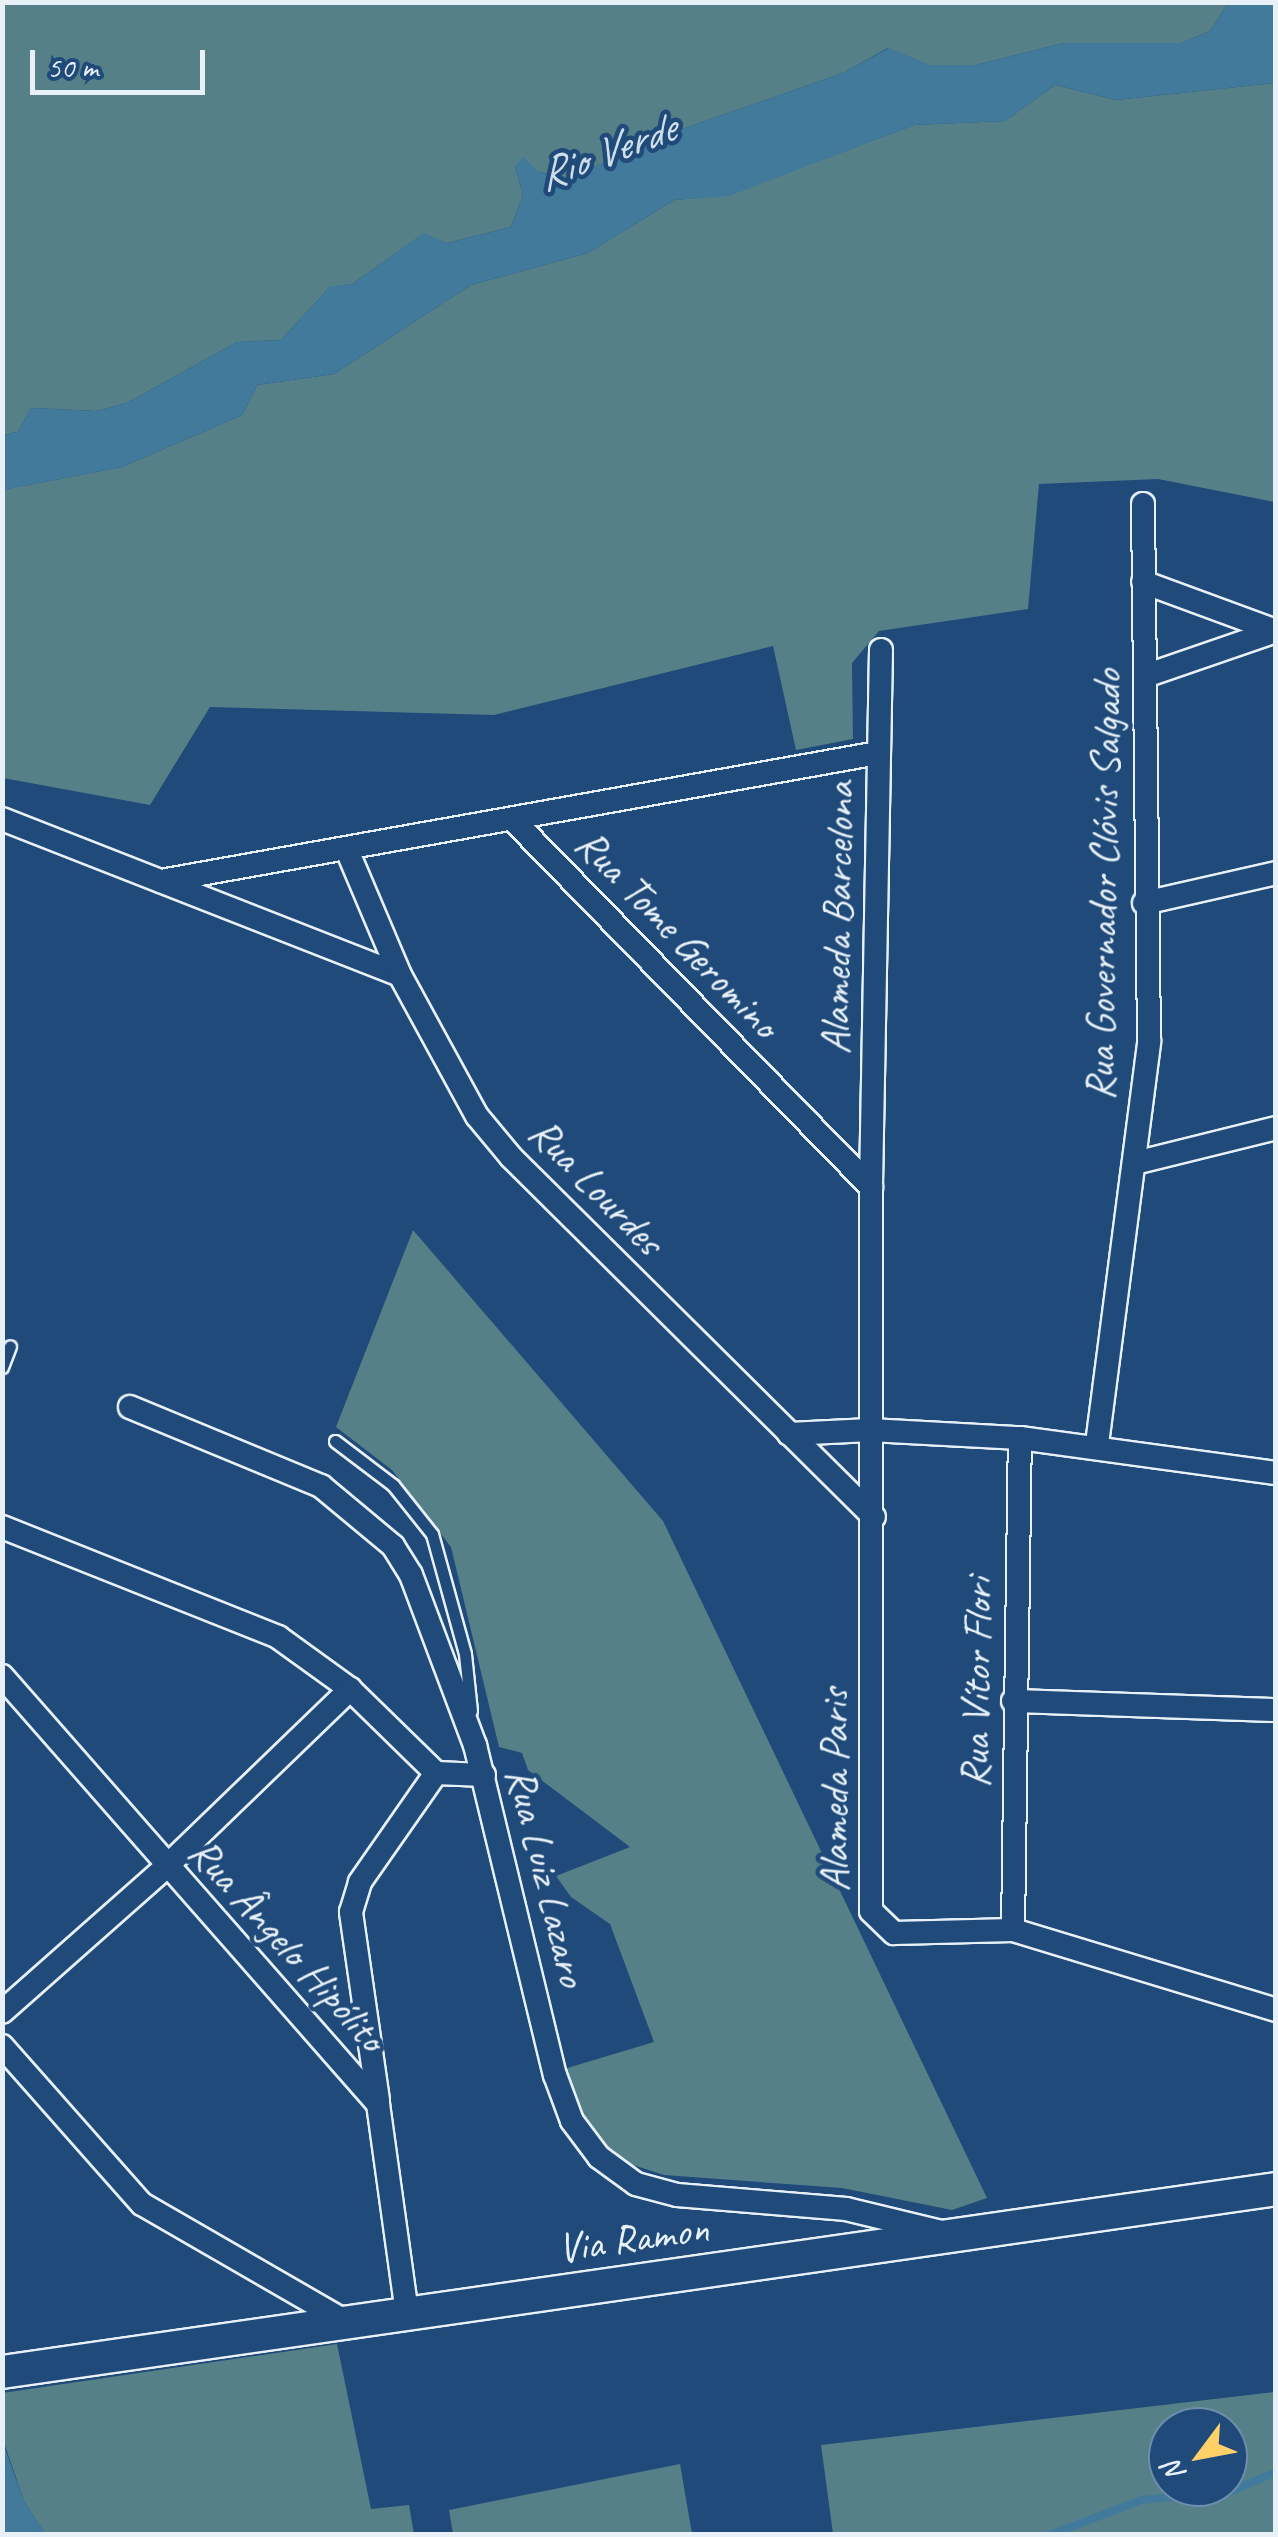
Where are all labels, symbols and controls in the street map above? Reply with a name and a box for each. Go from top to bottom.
scale bar [35,30,210,92]
text: 50 m [47,48,98,86]
water label: Rio Verde [529,101,683,203]
street label: Rua Governador Clóvis Salgado [1075,669,1133,1101]
street label: Alameda Barcelona [810,781,866,1055]
street label: Rua Tome Geromino [564,818,790,1050]
street label: Rua Lourdes [518,1108,674,1266]
street label: Rua Vítor Flori [950,1577,1004,1789]
street label: Alameda Paris [810,1688,860,1892]
street label: Rua Luiz Lazaro [495,1763,597,1991]
street label: Rua Ângelo Hipólito [178,1828,396,2062]
street label: Via Ramon [554,2203,712,2275]
north arrow [1148,2407,1248,2507]
text: N [1154,2455,1193,2489]

